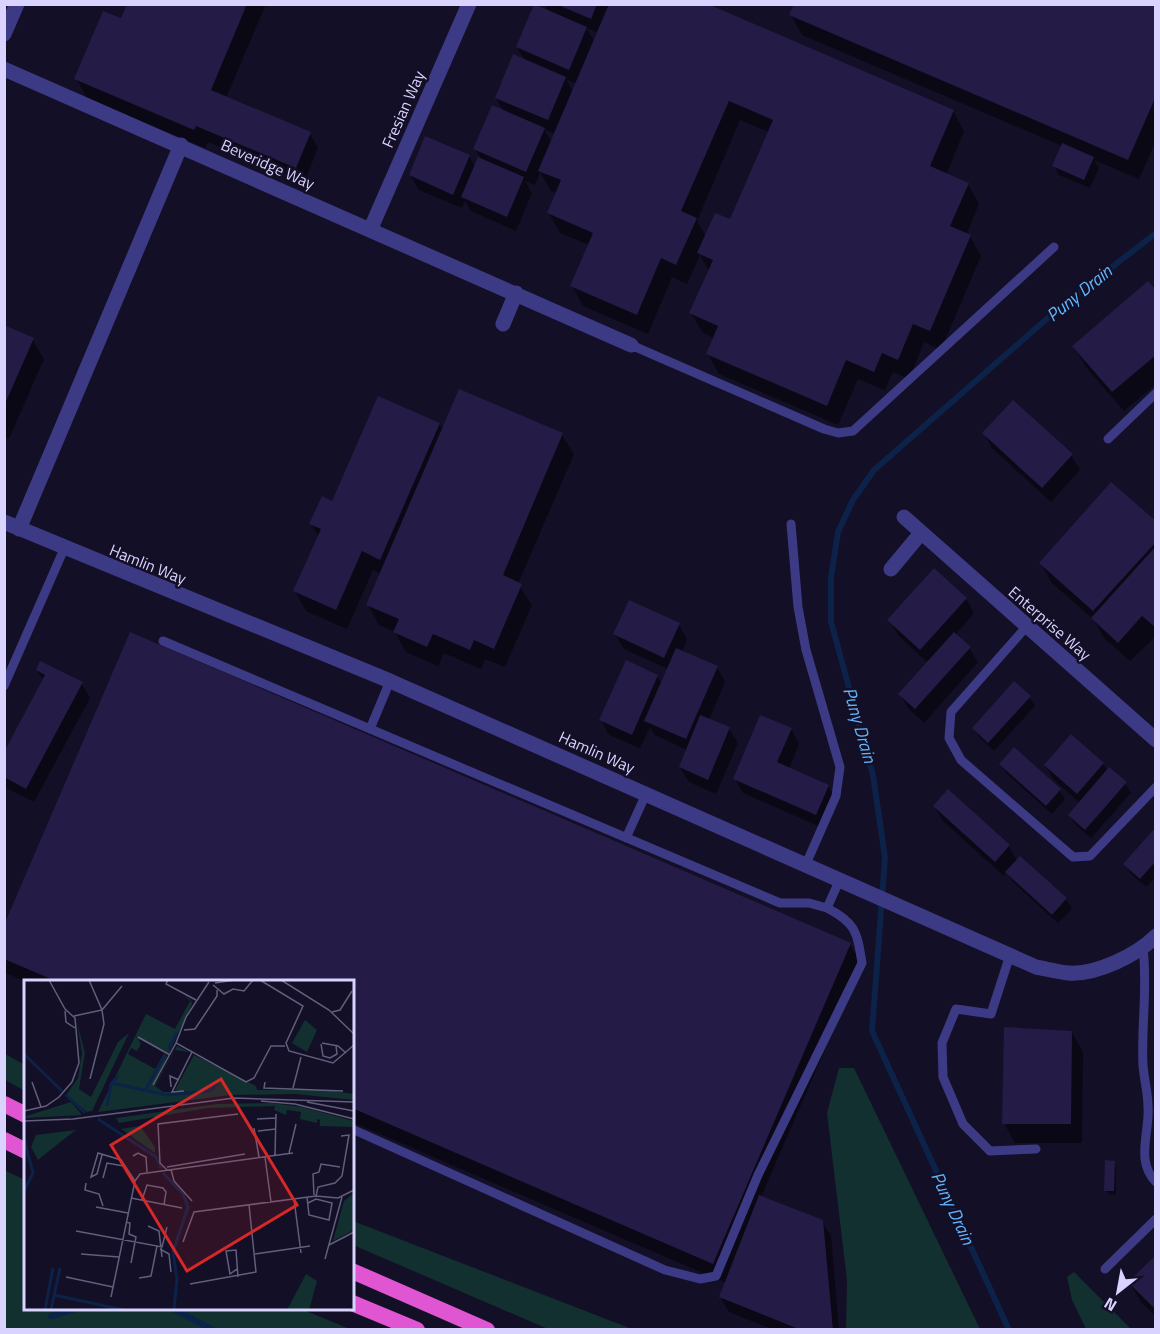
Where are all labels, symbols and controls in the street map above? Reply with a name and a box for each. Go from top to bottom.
street label: Fresian Way [375,66,431,151]
street label: Beveridge Way [217,133,319,195]
water label: Puny Drain [1040,257,1119,328]
street label: Hamlin Way [106,538,190,590]
street label: Enterprise Way [1003,580,1097,666]
water label: Puny Drain [836,684,884,767]
street label: Hamlin Way [555,725,639,780]
inset map [24,980,354,1310]
water label: Puny Drain [924,1167,982,1250]
north arrow [1088,1262,1148,1322]
text: N [1099,1292,1121,1318]

